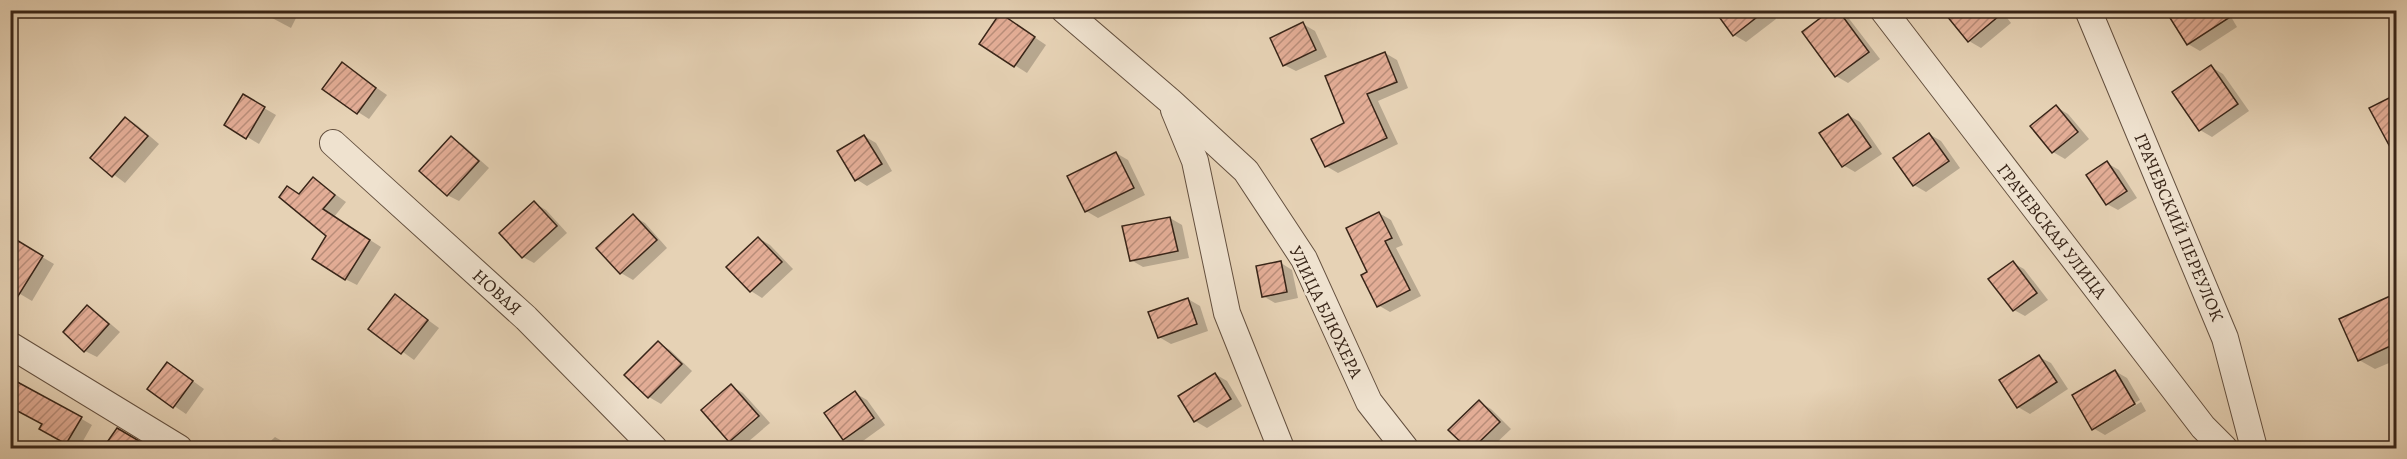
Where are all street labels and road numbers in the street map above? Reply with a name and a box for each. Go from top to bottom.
street label: ГРАЧЕВСКИЙ ПЕРЕУЛОК [2128,129,2230,325]
street label: ГРАЧЕВСКАЯ УЛИЦА [1992,158,2113,304]
street label: УЛИЦА БЛЮХЕРА [1284,242,1369,383]
street label: НОВАЯ [467,264,527,320]

